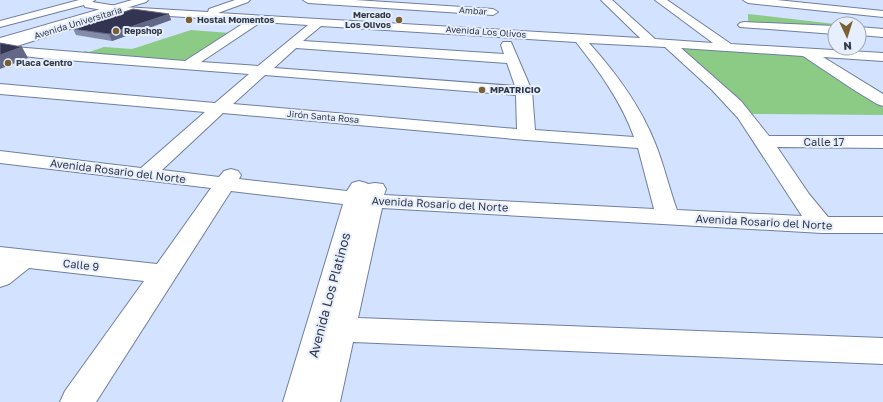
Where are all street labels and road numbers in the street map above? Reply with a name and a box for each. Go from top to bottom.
street label: Avenida Universitaria [33,4,123,41]
street label: Ambar [459,4,488,17]
street label: Avenida Los Olivos [445,23,527,40]
street label: Jirón Santa Rosa [286,108,360,125]
street label: Calle 17 [804,135,845,148]
street label: Avenida Rosario del Norte [49,156,187,185]
street label: Avenida Rosario del Norte [371,193,509,214]
street label: Avenida Rosario del Norte [695,211,833,232]
street label: Avenida Los Platinos [305,231,353,359]
street label: Calle 9 [62,256,100,273]

